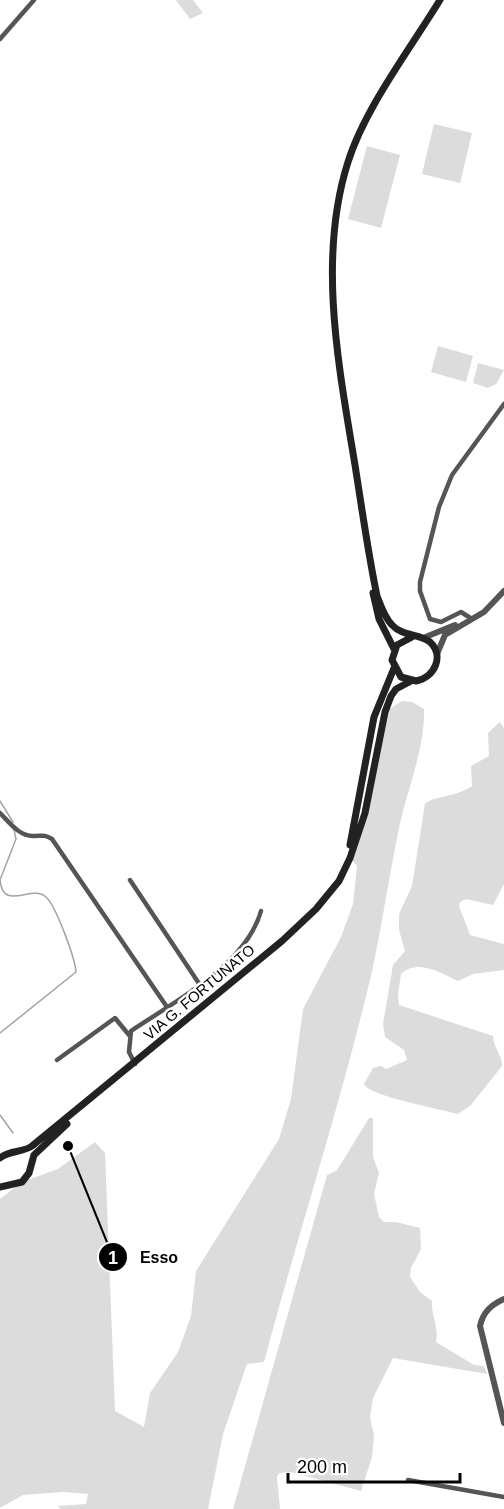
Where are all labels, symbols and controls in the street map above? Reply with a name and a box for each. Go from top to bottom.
street label: VIA G. FORTUNATO [140,941,258,1043]
callout: Esso [98,1240,190,1274]
text: 1 [108,1248,118,1268]
text: Esso [140,1249,178,1266]
scale bar [288,1446,460,1484]
text: 200 m [297,1457,347,1477]

